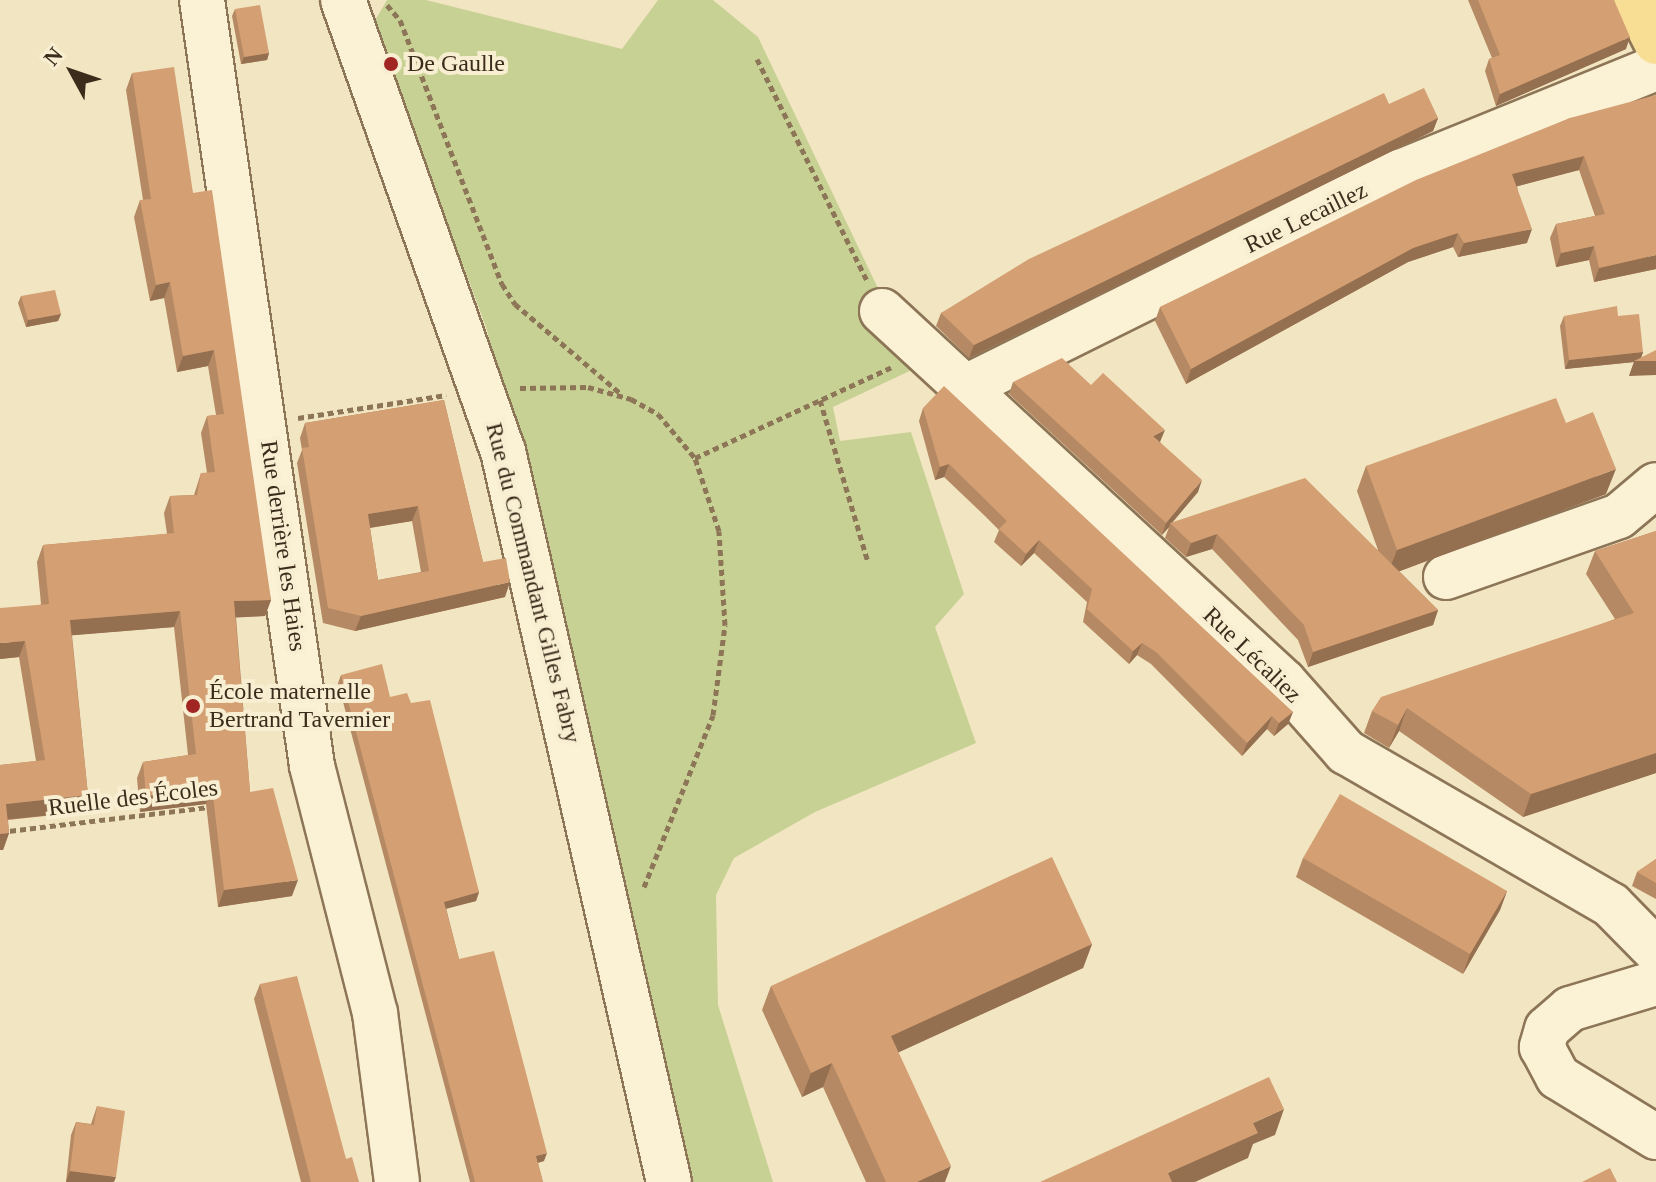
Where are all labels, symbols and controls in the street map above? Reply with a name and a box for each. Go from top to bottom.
north arrow [32,32,112,112]
text: N [39,42,68,70]
place label: De Gaulle [407,50,505,78]
marker: De Gaulle [382,55,400,73]
street label: Rue Lecaillez [1240,176,1372,260]
street label: Rue du Commandant Gilles Fabry [479,420,587,746]
street label: Rue derrière les Haies [254,439,312,653]
street label: Rue Lécaliez [1197,601,1307,709]
place label: École maternelle Bertrand Tavernier [209,678,391,734]
marker: École maternelle Bertrand Tavernier [184,697,202,715]
street label: Ruelle des Écoles [47,773,219,823]

